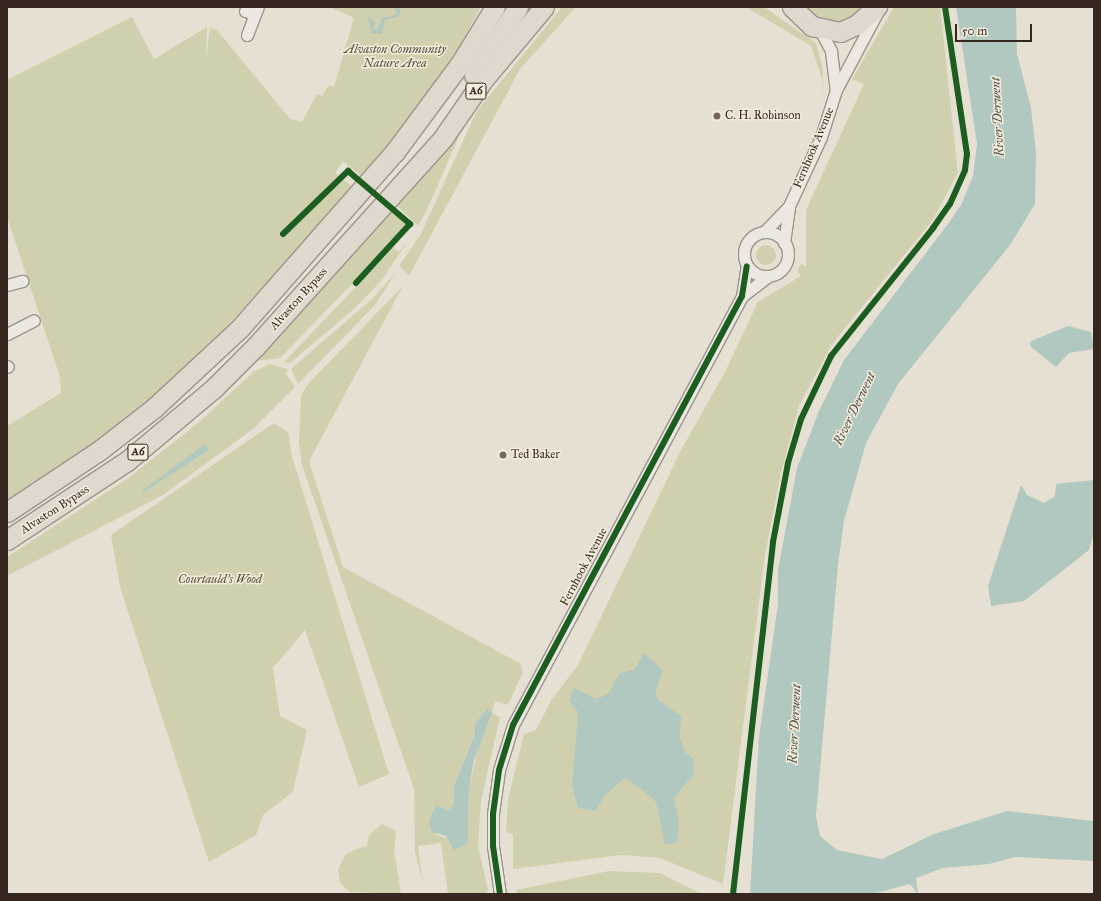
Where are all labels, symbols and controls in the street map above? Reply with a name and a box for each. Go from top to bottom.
scale bar [957,16,1034,42]
text: 50 m [962,24,987,38]
park label: Alvaston Community Nature Area [344,43,446,71]
water label: River Derwent [988,77,1008,157]
road number: A6 [465,82,487,100]
street label: Fernhook Avenue [790,105,838,191]
place label: C. H. Robinson [725,109,801,123]
marker: C. H. Robinson [712,111,722,121]
street label: Alvaston Bypass [267,265,331,333]
water label: River Derwent [831,370,879,448]
road number: A6 [127,443,149,461]
place label: Ted Baker [511,448,560,462]
marker: Ted Baker [498,450,508,460]
street label: Alvaston Bypass [18,482,92,538]
street label: Fernhook Avenue [557,525,611,609]
park label: Courtauld's Wood [178,573,262,587]
water label: River Derwent [785,684,805,764]

